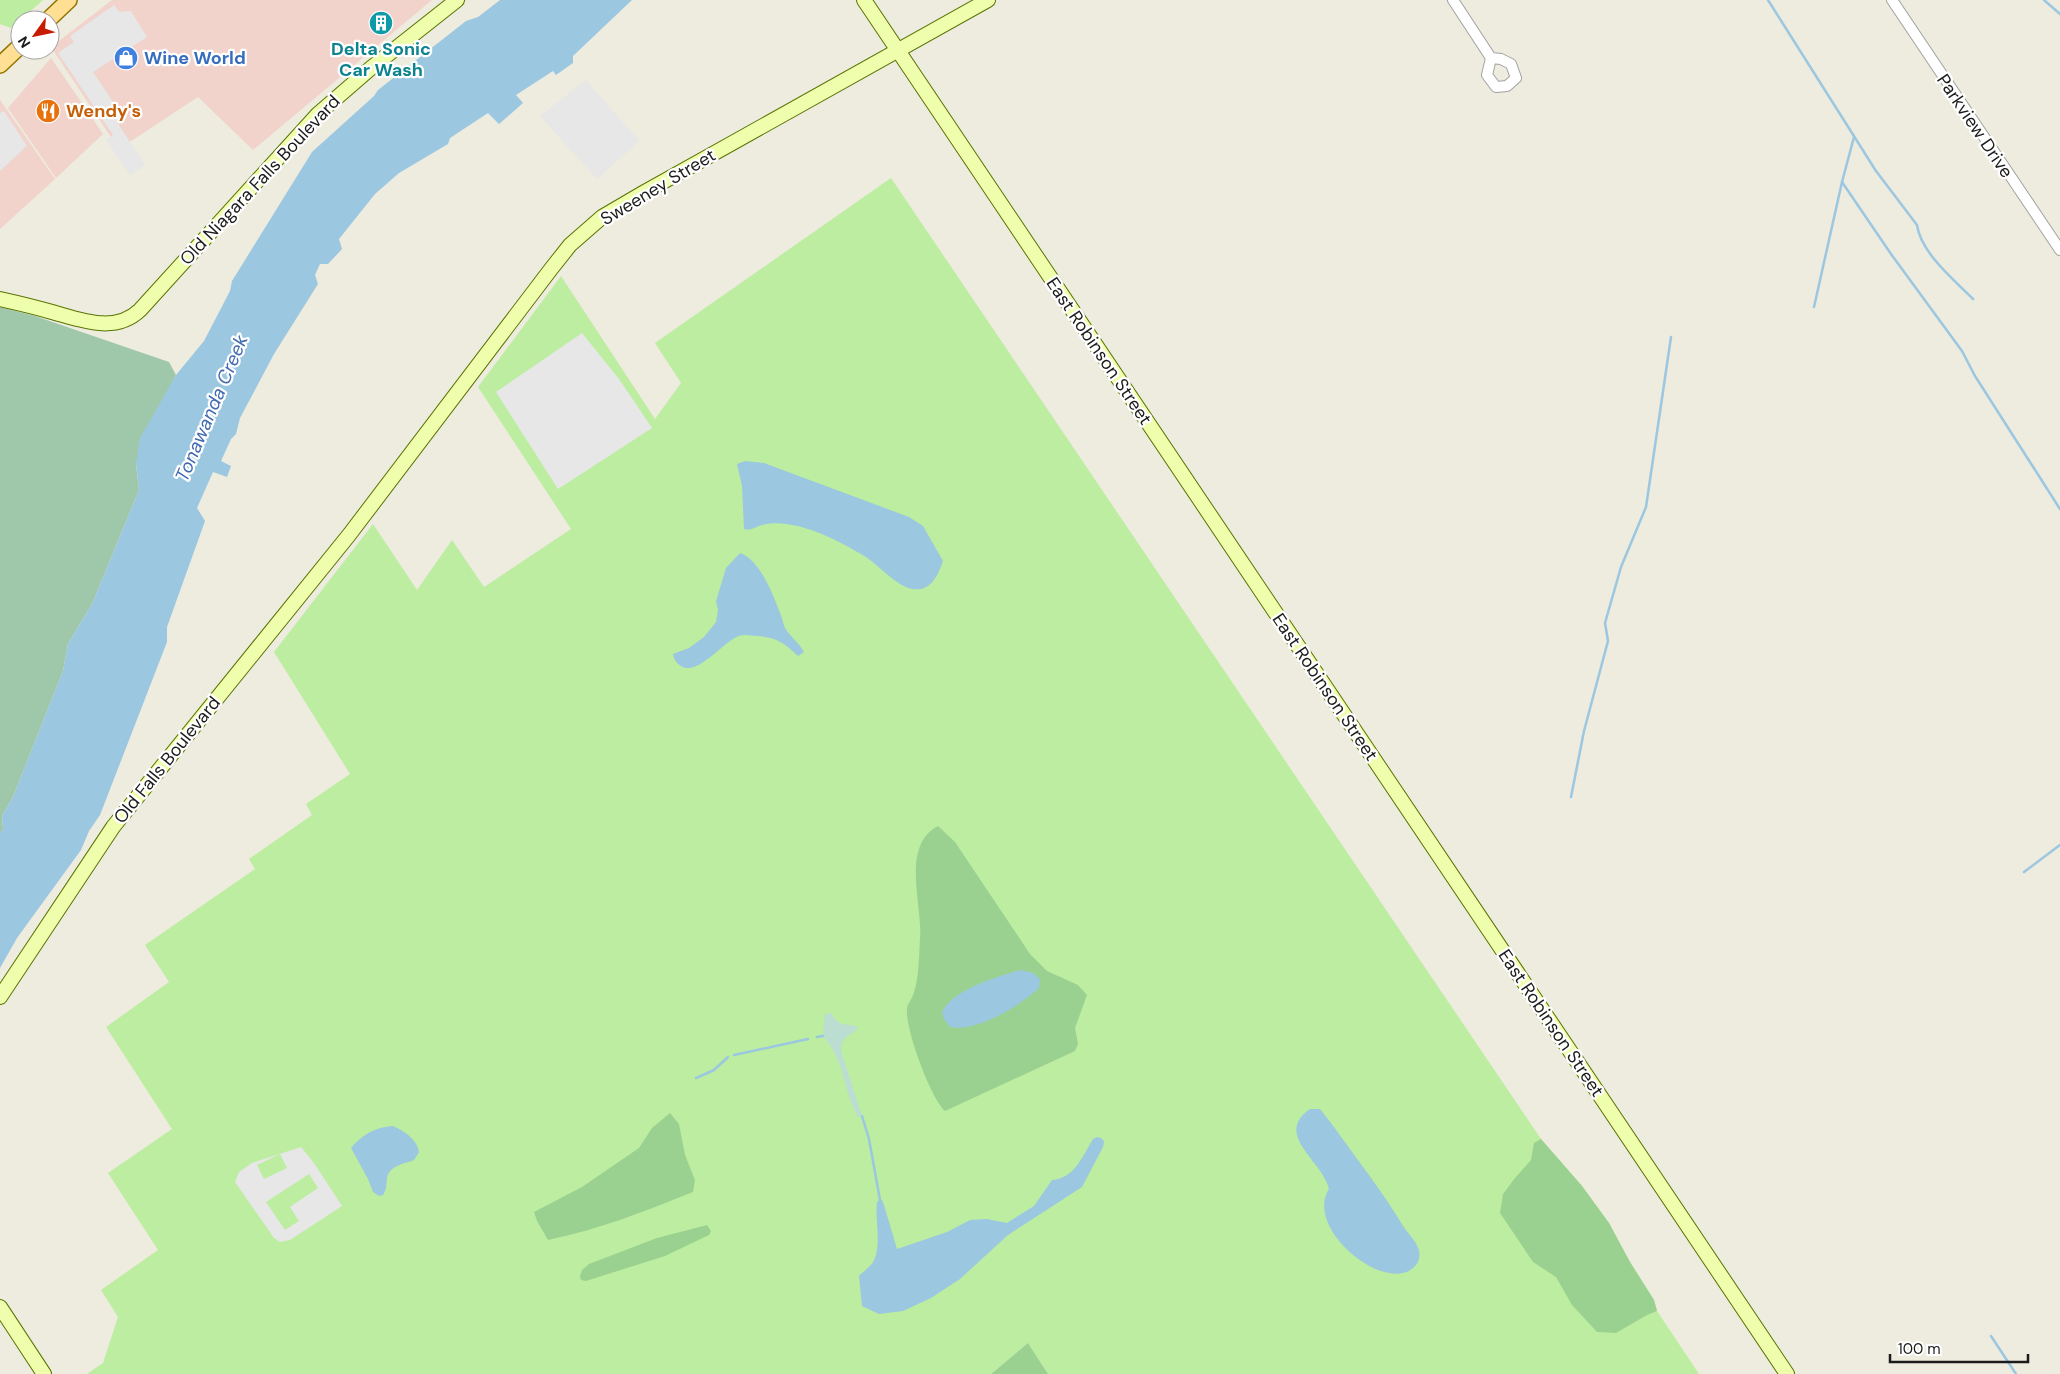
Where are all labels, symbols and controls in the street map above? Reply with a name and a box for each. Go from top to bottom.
north arrow [10,10,60,60]
building icon: Delta Sonic Car Wash [368,10,394,36]
text: N [14,33,34,51]
place label: Delta Sonic Car Wash [331,37,431,82]
shop icon: Wine World [113,45,139,71]
place label: Wine World [144,46,246,70]
street label: Parkview Drive [1931,69,2019,183]
street label: Old Niagara Falls Boulevard [175,90,345,270]
restaurant icon: Wendy's [35,98,61,124]
place label: Wendy's [66,99,141,123]
street label: Sweeney Street [596,143,720,231]
street label: East Robinson Street [1041,273,1157,429]
water label: Tonawanda Creek [169,331,254,485]
street label: East Robinson Street [1267,609,1383,765]
street label: Old Falls Boulevard [108,692,226,828]
street label: East Robinson Street [1493,945,1609,1101]
scale bar [1890,1332,2028,1364]
text: 100 m [1898,1339,1941,1359]

